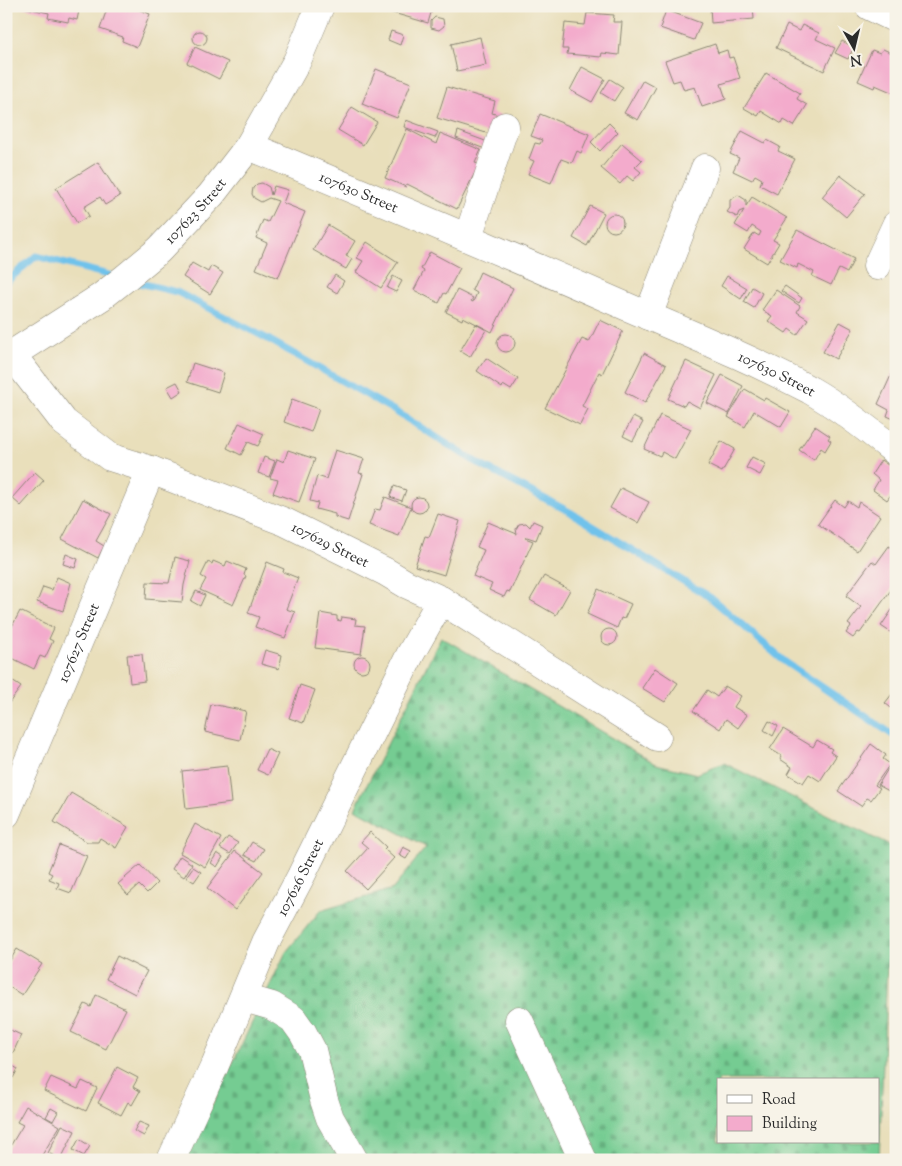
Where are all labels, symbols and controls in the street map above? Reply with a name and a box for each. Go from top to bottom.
north arrow [830,22,880,72]
text: N [849,48,862,70]
street label: 107630 Street [316,167,401,219]
street label: 107623 Street [161,174,232,249]
street label: 107630 Street [734,347,819,403]
street label: 107629 Street [287,518,372,574]
street label: 107627 Street [54,600,106,686]
street label: 107626 Street [273,836,330,920]
legend [717,1078,880,1144]
text: Road [762,1090,796,1111]
text: Building [762,1114,817,1135]

